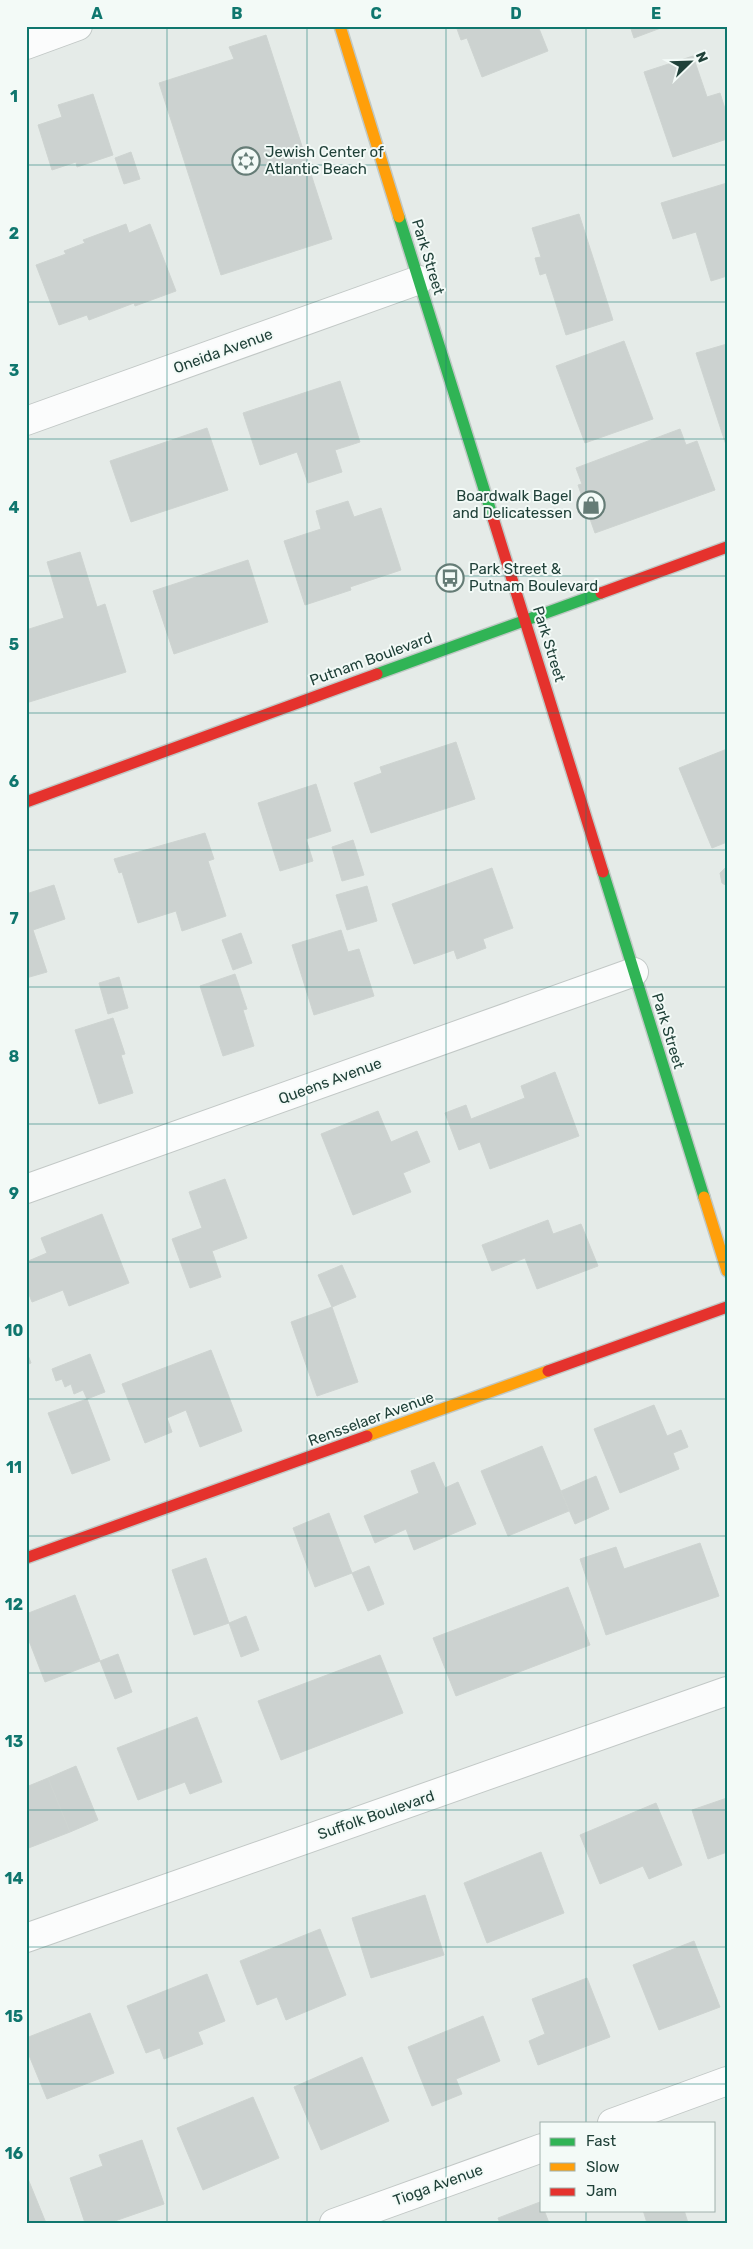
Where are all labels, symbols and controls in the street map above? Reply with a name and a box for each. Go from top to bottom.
text: A [91,4,103,23]
text: B [231,4,243,23]
text: C [370,4,382,23]
text: D [510,4,522,23]
text: E [651,4,661,23]
north arrow [666,38,716,88]
text: N [692,49,711,65]
text: 1 [10,87,18,106]
place label: Jewish Center of Atlantic Beach [265,143,384,178]
synagogue icon: Jewish Center of Atlantic Beach [231,146,261,176]
street label: Park Street [408,217,448,297]
text: 2 [9,224,19,243]
street label: Oneida Avenue [171,325,275,377]
text: 3 [9,361,19,380]
place label: Boardwalk Bagel and Delicatessen [452,487,572,522]
shop icon: Boardwalk Bagel and Delicatessen [576,490,606,520]
text: 4 [9,498,20,517]
place label: Park Street & Putnam Boulevard [469,560,598,595]
bus stop icon: Park Street & Putnam Boulevard [435,563,465,593]
street label: Park Street [529,604,569,684]
street label: Putnam Boulevard [307,628,435,690]
text: 5 [9,635,19,654]
text: 6 [9,772,19,791]
text: 7 [9,909,19,928]
street label: Park Street [648,991,688,1071]
text: 8 [9,1047,20,1066]
street label: Queens Avenue [276,1054,384,1108]
text: 9 [9,1184,19,1203]
text: 10 [5,1321,24,1340]
street label: Rensselaer Avenue [306,1388,436,1450]
text: 11 [6,1458,22,1477]
text: 12 [5,1595,23,1614]
text: 13 [5,1732,23,1751]
street label: Suffolk Boulevard [315,1787,437,1843]
text: 14 [5,1869,24,1888]
text: 15 [5,2007,23,2026]
legend [540,2122,716,2212]
text: Fast [586,2132,616,2150]
text: 16 [5,2144,23,2163]
text: Slow [586,2158,619,2176]
street label: Tioga Avenue [391,2160,485,2210]
text: Jam [586,2182,617,2200]

